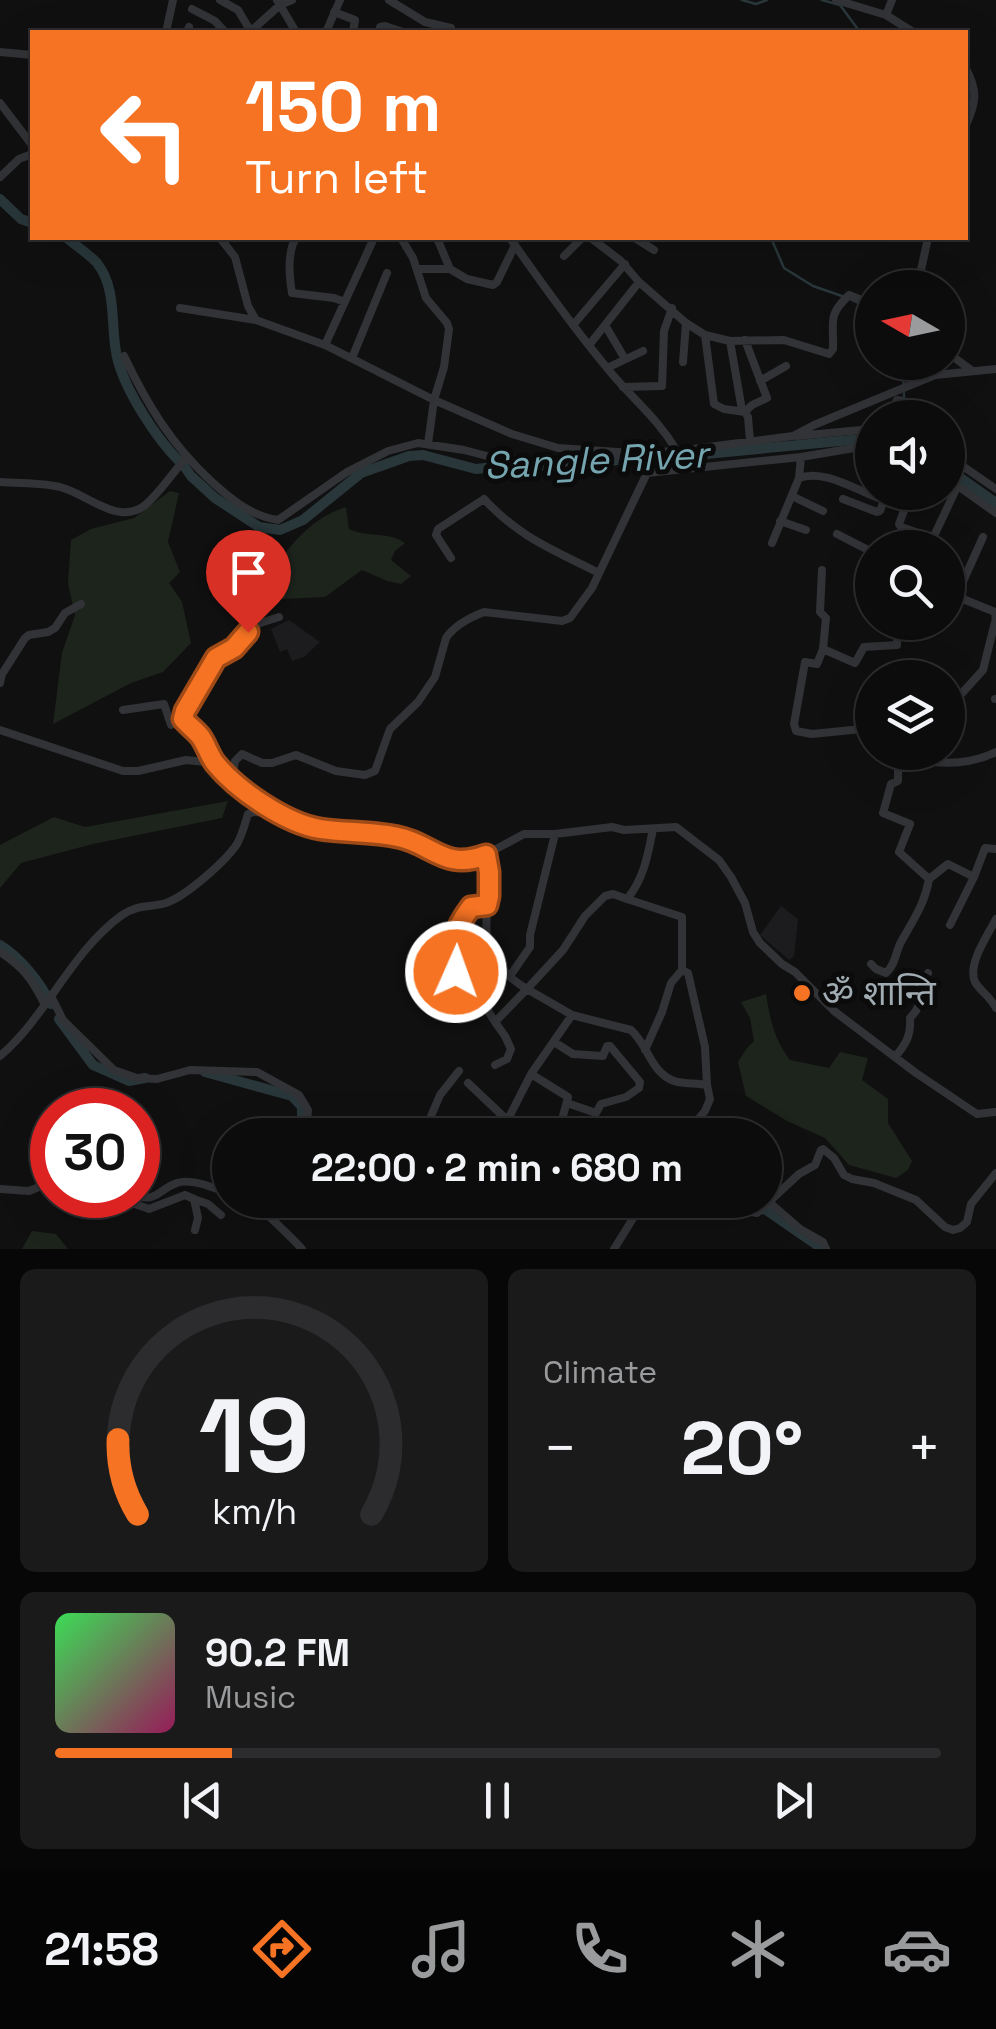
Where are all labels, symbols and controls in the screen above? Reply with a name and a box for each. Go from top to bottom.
text: 150 m [245,62,442,151]
icon: left [80,70,210,200]
text: Turn left [245,149,428,206]
north arrow [855,270,965,380]
map controls [855,270,965,770]
button: sound [855,400,965,510]
water label: Sangle River [483,430,713,490]
pin [206,530,291,633]
button: search [855,530,965,640]
icon: arrive [221,545,276,600]
button: layers [855,660,965,770]
position arrow [404,920,508,1024]
place label: ॐ शान्ति [822,971,937,1015]
marker: ॐ शान्ति [791,982,813,1004]
speed limit sign: 30 [30,1088,160,1218]
text: 22:00 · 2 min · 680 m [311,1144,683,1192]
text: Climate [543,1352,657,1392]
text: 19 [198,1370,310,1502]
text: 20° [681,1400,803,1496]
text: − [543,1413,577,1483]
text: + [907,1413,941,1483]
text: km/h [211,1489,297,1534]
text: 90.2 FM [205,1629,350,1677]
text: Music [205,1677,296,1717]
icon: previous [175,1773,230,1828]
icon: pause [470,1773,525,1828]
icon: next [766,1773,821,1828]
icon: directions [247,1914,317,1984]
icon: music [406,1914,476,1984]
icon: phone [565,1914,635,1984]
icon: climate [723,1914,793,1984]
icon: car [882,1914,952,1984]
text: 21:58 [44,1921,159,1978]

